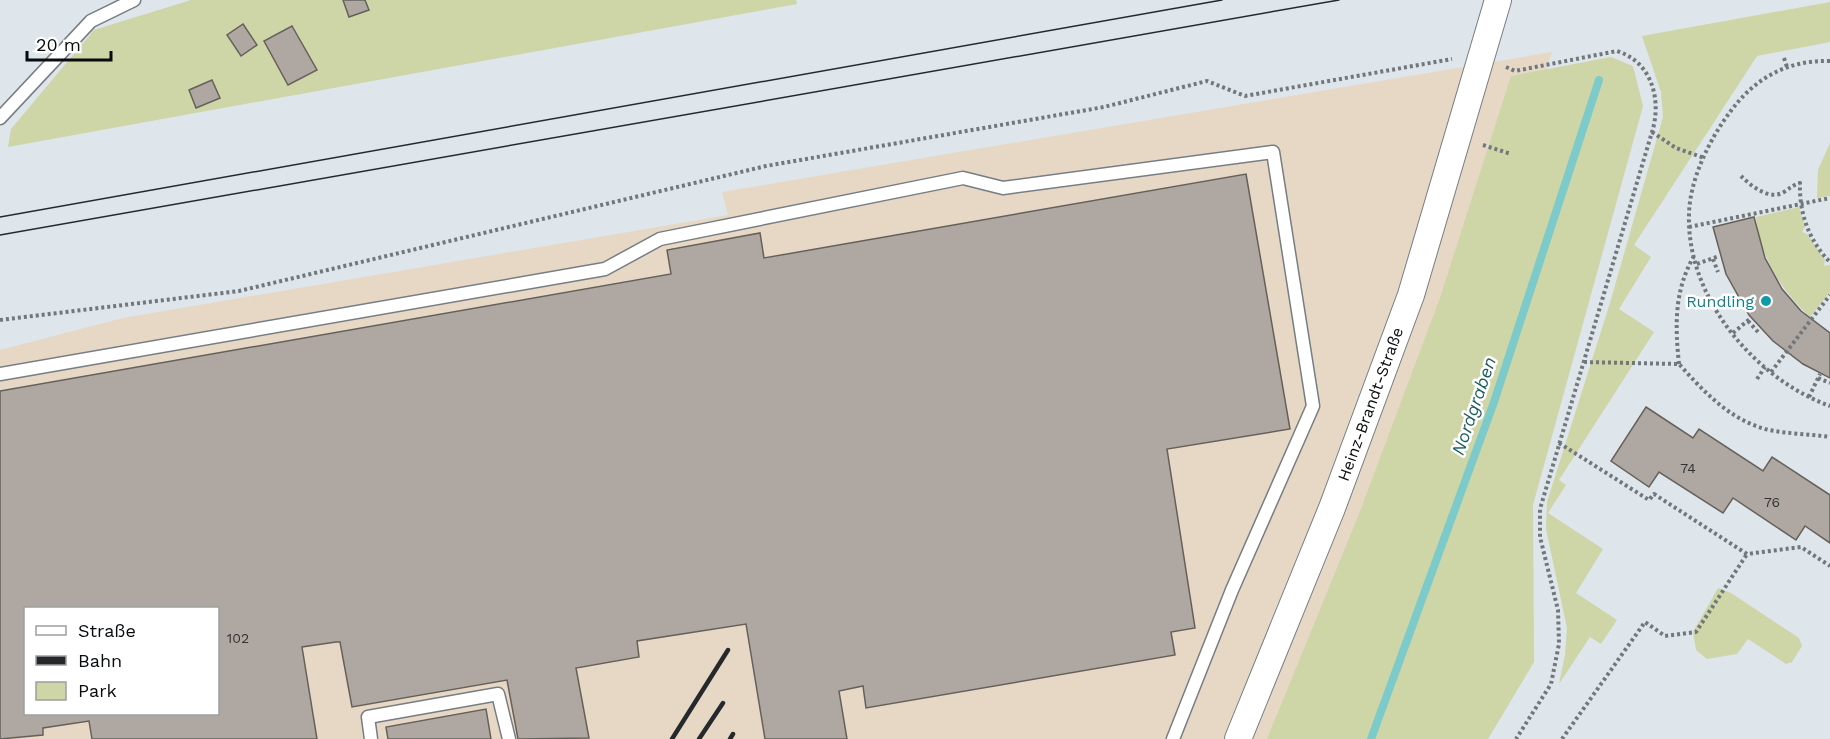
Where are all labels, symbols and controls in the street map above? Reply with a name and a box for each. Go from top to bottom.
scale bar [27,24,111,62]
text: 20 m [36,34,81,55]
place label: Rundling [1686,292,1754,311]
marker: Rundling [1759,294,1773,308]
street label: Heinz-Brandt-Straße [1334,325,1407,484]
water label: Nordgraben [1447,354,1500,458]
house number: 74 [1680,460,1696,476]
house number: 76 [1764,494,1780,510]
legend [24,607,219,715]
text: Straße [78,620,136,641]
house number: 102 [227,630,249,646]
text: Bahn [78,650,122,671]
text: Park [78,680,117,701]

